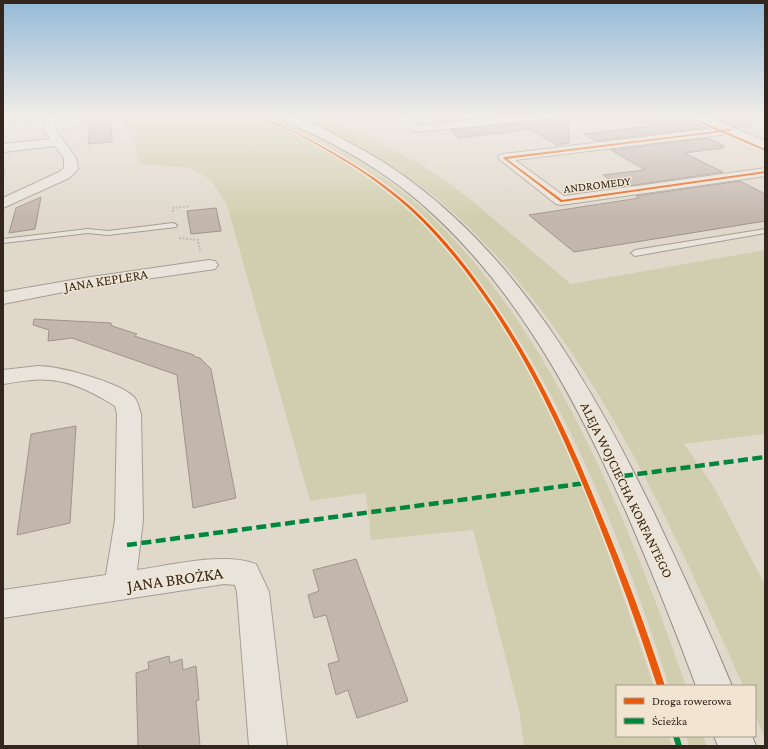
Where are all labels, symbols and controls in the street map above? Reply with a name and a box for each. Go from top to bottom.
street label: ANDROMEDY [563,174,632,196]
street label: JANA KEPLERA [61,265,149,295]
street label: ALEJA WOJCIECHA KORFANTEGO [577,399,677,581]
street label: JANA BROŻKA [124,563,224,596]
legend [616,685,756,737]
text: Droga rowerowa [652,694,732,708]
text: Ścieżka [652,714,688,728]

